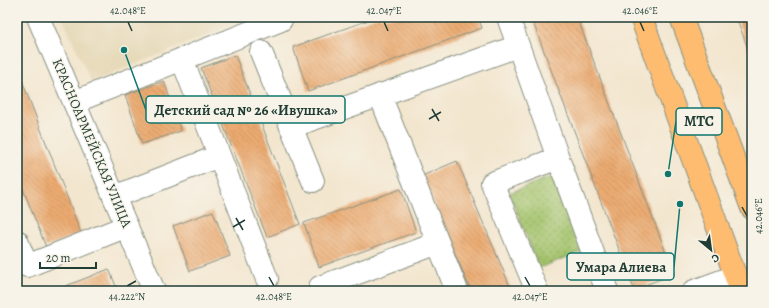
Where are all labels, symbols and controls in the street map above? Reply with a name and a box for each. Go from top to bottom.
text: 42.048°E [110,4,146,17]
text: 42.047°E [366,4,402,17]
text: 42.046°E [622,4,658,17]
street label: КРАСНОАРМЕЙСКАЯ УЛИЦА [48,55,137,231]
callout: Детский сад № 26 «Ивушка» [146,96,345,123]
text: Детский сад № 26 «Ивушка» [154,100,338,120]
callout: МТС [676,108,722,135]
text: МТС [684,111,714,131]
text: 42.046°E [752,198,765,234]
north arrow [691,230,731,270]
scale bar [40,244,96,270]
text: 20 m [46,250,70,266]
text: С [709,250,722,267]
callout: Умара Алиева [567,253,674,280]
text: Умара Алиева [576,257,667,277]
text: 44.222°N [109,290,145,303]
text: 42.048°E [256,290,292,303]
text: 42.047°E [512,290,548,303]

